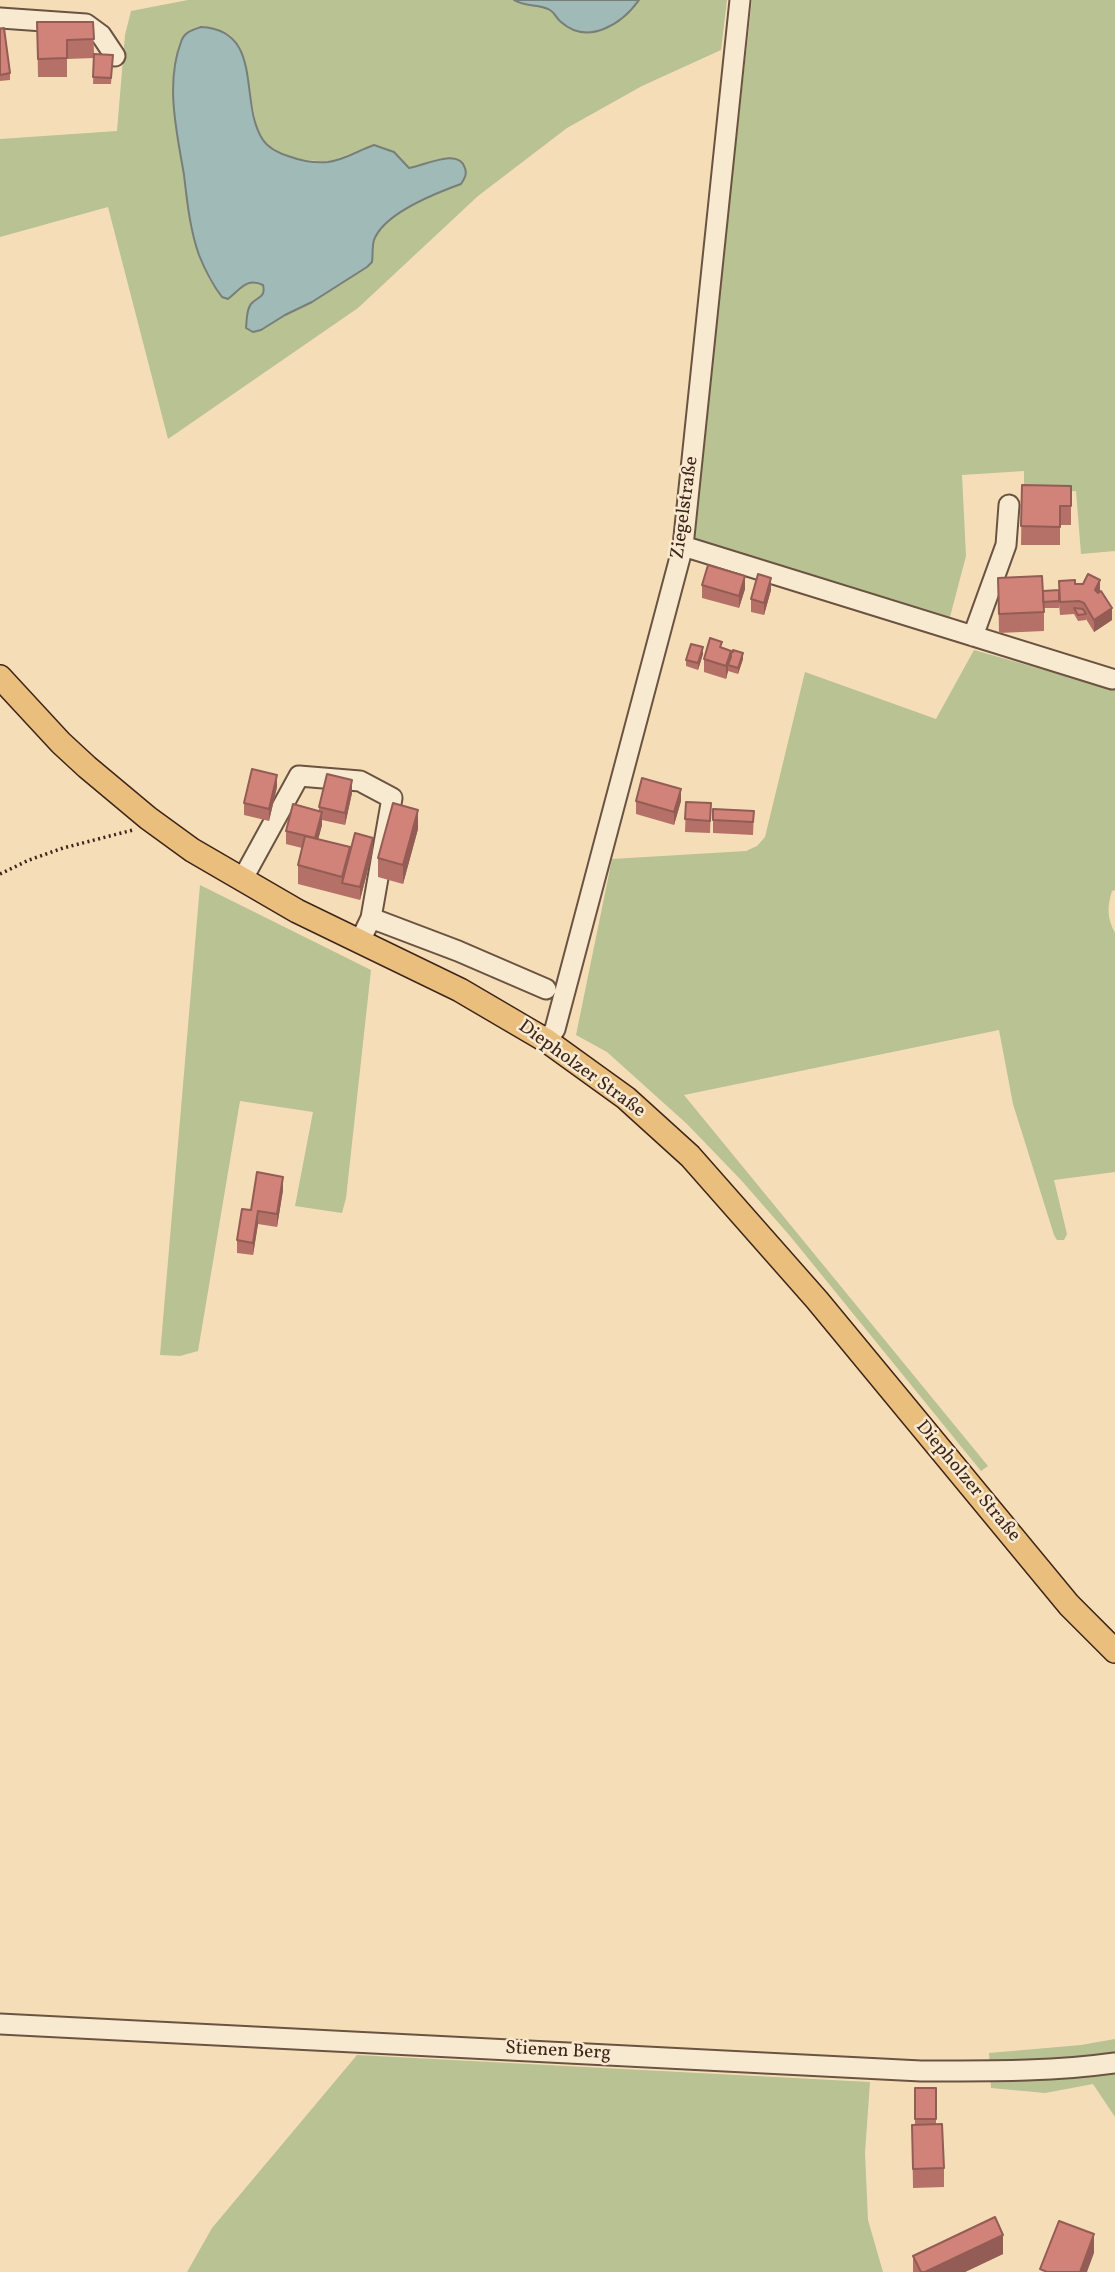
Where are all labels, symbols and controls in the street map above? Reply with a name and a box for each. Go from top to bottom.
street label: Ziegelstraße [667,455,705,561]
street label: Diepholzer Straße [513,1016,649,1124]
street label: Diepholzer Straße [910,1417,1024,1547]
street label: Stienen Berg [505,2038,611,2066]

